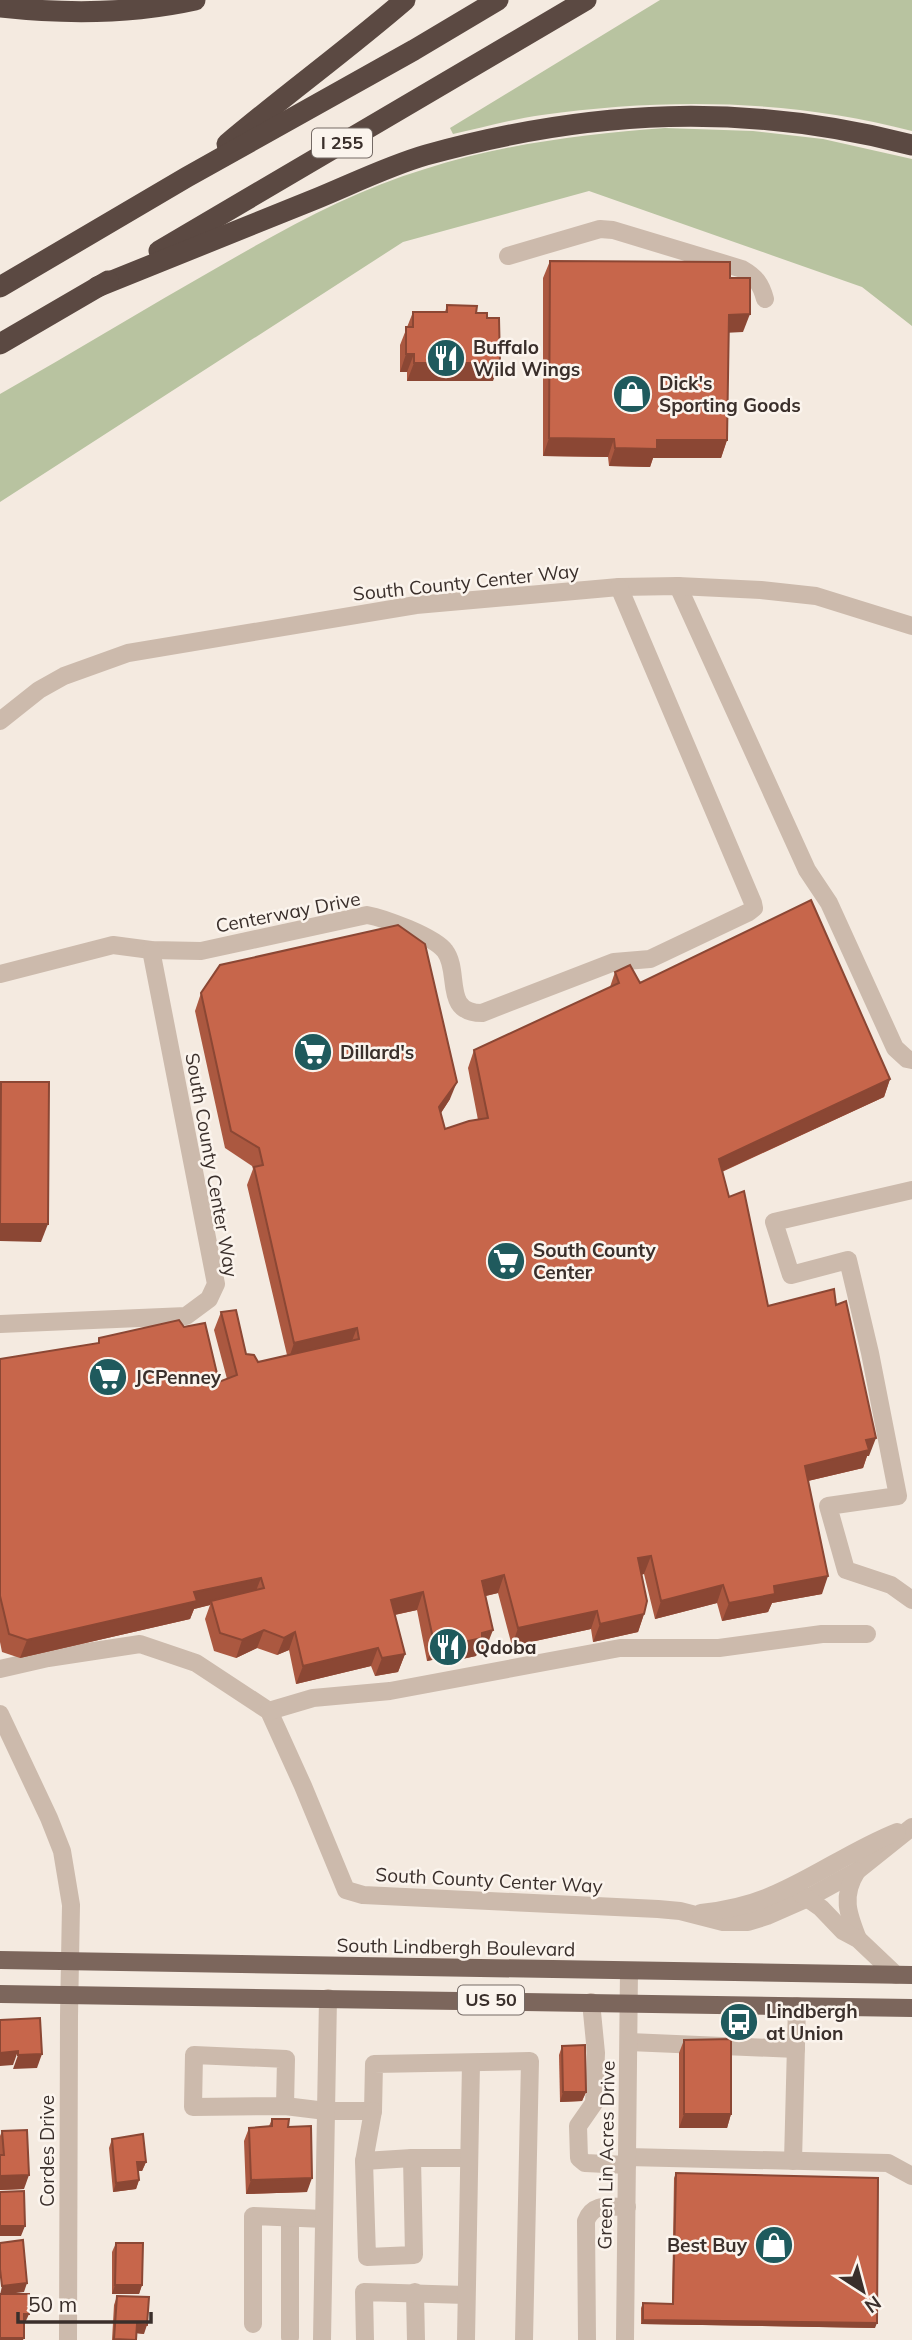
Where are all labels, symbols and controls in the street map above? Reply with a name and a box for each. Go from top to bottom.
road number: I 255 [312,128,372,158]
place label: Buffalo Wild Wings [473,335,580,381]
restaurant icon: Buffalo Wild Wings [425,337,467,379]
place label: Dick's Sporting Goods [659,371,801,417]
shop icon: Dick's Sporting Goods [611,373,653,415]
street label: South County Center Way [352,558,580,606]
street label: Centerway Drive [214,886,362,938]
supermarket icon: Dillard's [292,1031,334,1073]
place label: Dillard's [340,1040,414,1064]
street label: South County Center Way [180,1051,244,1279]
place label: South County Center [533,1238,656,1284]
supermarket icon: South County Center [485,1240,527,1282]
supermarket icon: JCPenney [87,1356,129,1398]
place label: JCPenney [135,1365,222,1389]
restaurant icon: Qdoba [427,1626,469,1668]
place label: Qdoba [475,1635,537,1659]
street label: South County Center Way [375,1862,603,1898]
street label: South Lindbergh Boulevard [336,1933,576,1961]
road number: US 50 [458,1986,524,2014]
place label: Lindbergh at Union [766,1999,858,2045]
bus stop icon: Lindbergh at Union [718,2001,760,2043]
street label: Green Lin Acres Drive [592,2060,620,2250]
street label: Cordes Drive [35,2095,59,2207]
shop icon: Best Buy [753,2224,795,2266]
place label: Best Buy [667,2233,748,2257]
north arrow [828,2256,898,2326]
scale bar [18,2280,150,2324]
text: 50 m [28,2291,77,2317]
text: N [860,2291,886,2319]

